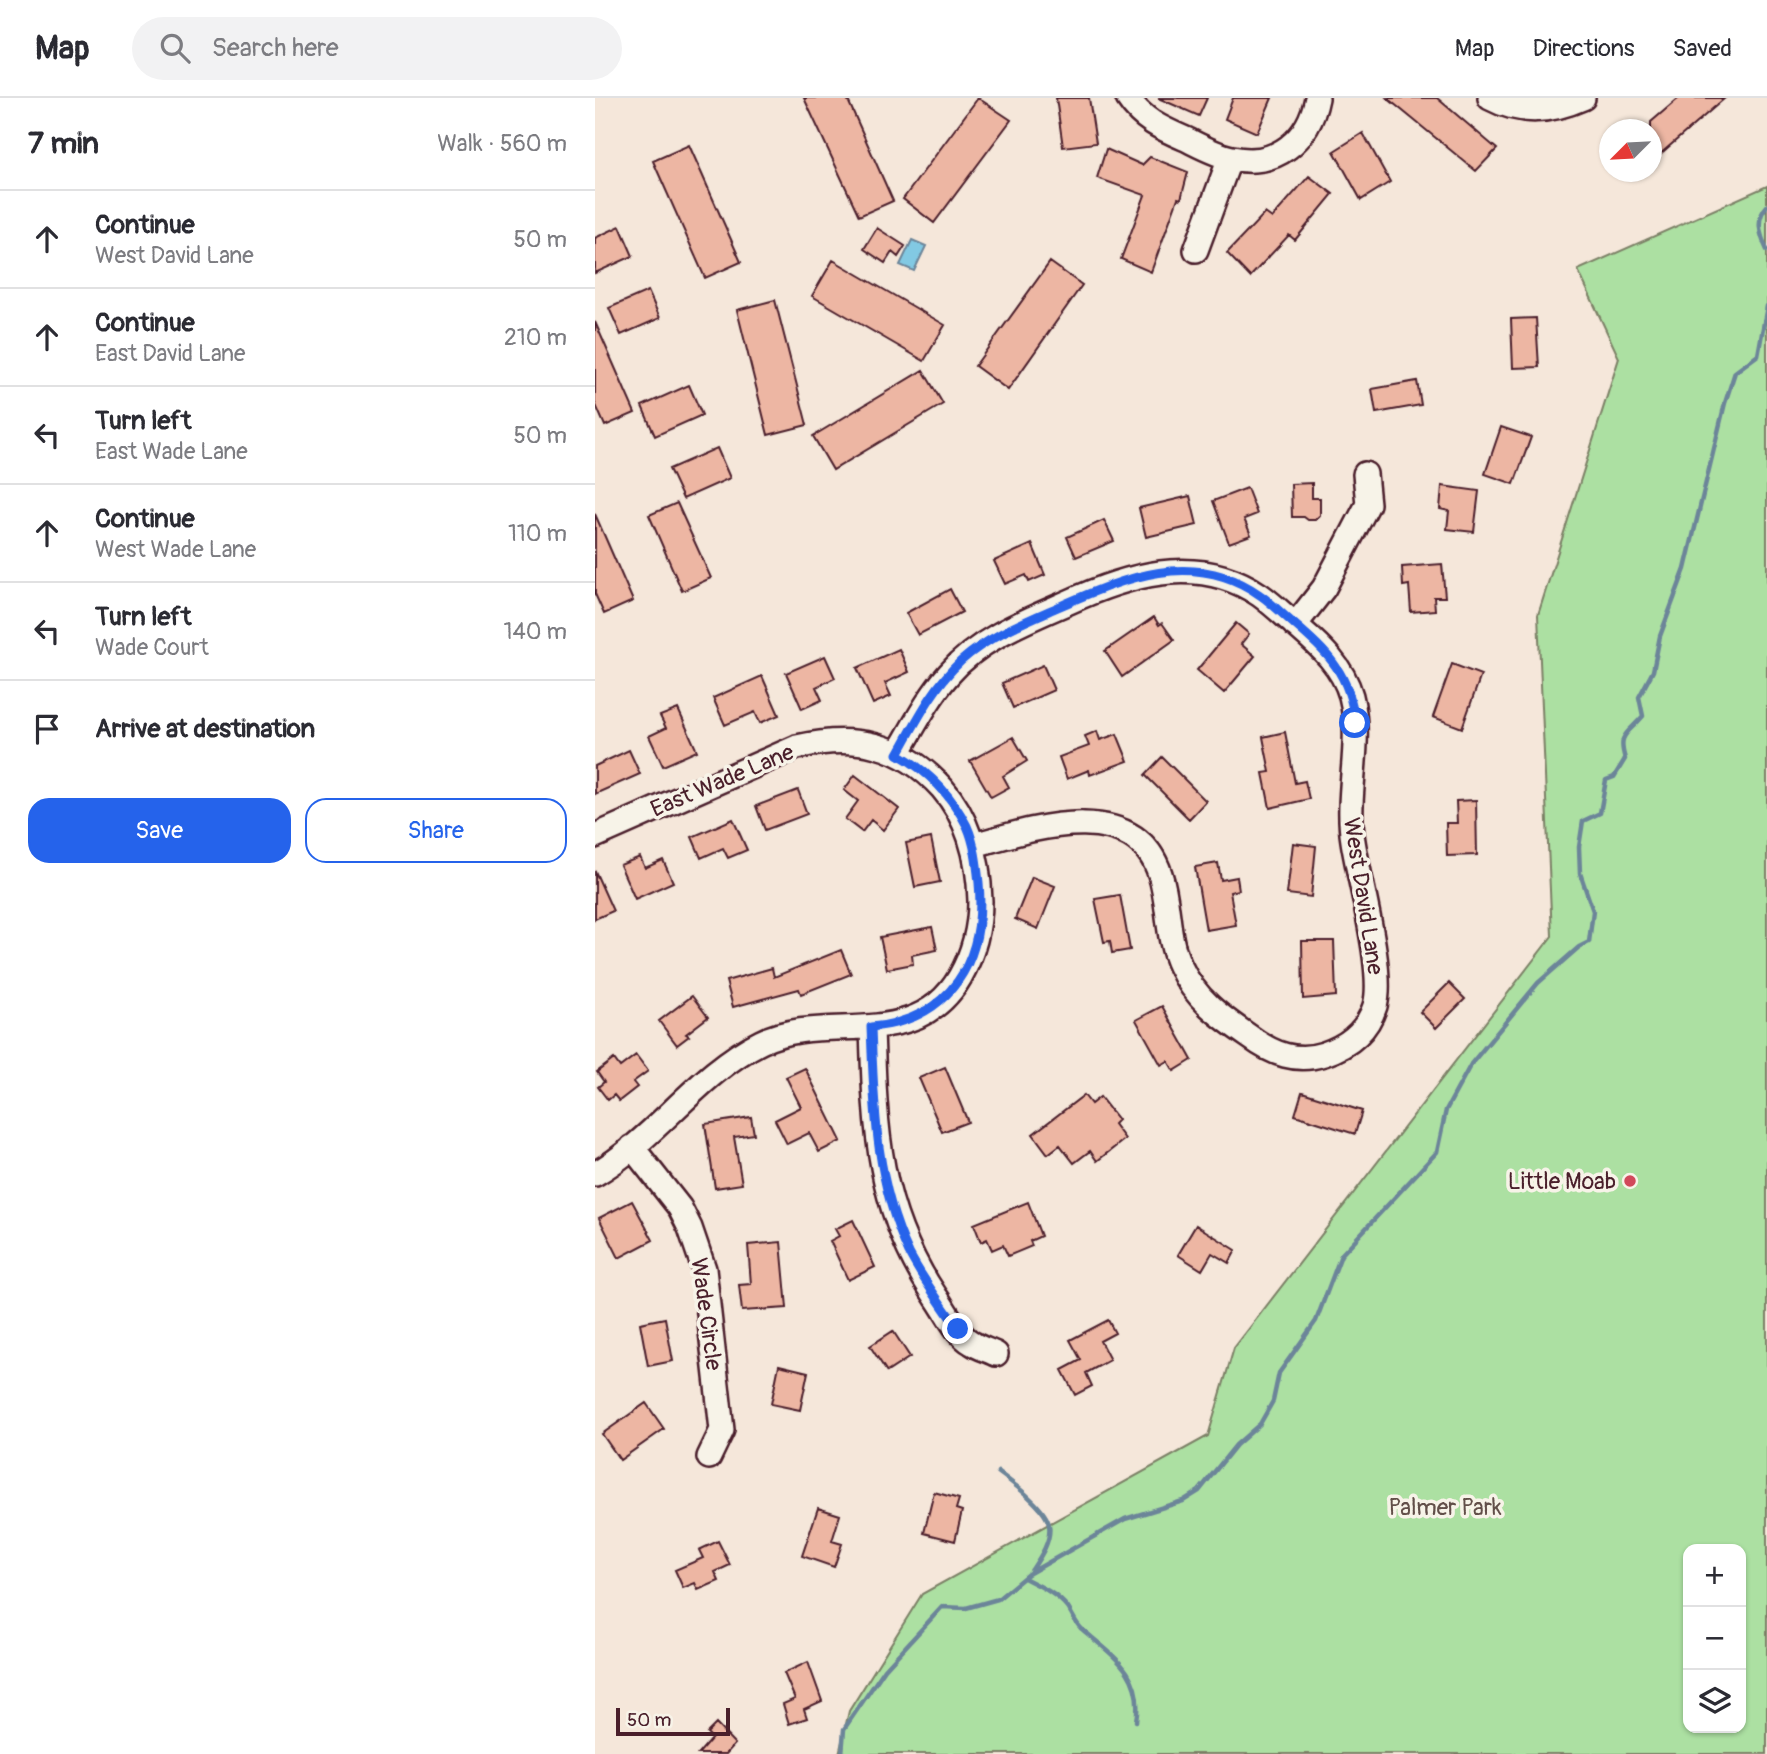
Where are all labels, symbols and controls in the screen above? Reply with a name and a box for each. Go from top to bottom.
search box [132,17,622,80]
text: Map [35,28,90,69]
icon: search [156,29,194,67]
text: Search here [212,32,339,64]
text: Map [1455,34,1495,63]
text: Directions [1533,34,1634,63]
text: Saved [1672,34,1732,63]
north arrow [1599,119,1662,182]
text: 7 min [28,125,99,162]
text: Walk · 560 m [437,129,567,158]
text: Continue [95,209,195,241]
icon: ahead [28,220,66,258]
text: 50 m [513,225,567,254]
text: West David Lane [95,241,254,270]
text: Continue [95,307,195,339]
icon: ahead [28,318,66,356]
text: 210 m [504,323,567,352]
text: East David Lane [95,339,245,368]
text: Turn left [95,405,191,437]
icon: left [28,416,66,454]
text: 50 m [513,421,567,450]
text: East Wade Lane [95,437,248,466]
text: Continue [95,503,195,535]
icon: ahead [28,514,66,552]
text: 110 m [508,519,567,548]
text: West Wade Lane [95,535,256,564]
text: Turn left [95,601,191,633]
icon: left [28,612,66,650]
text: 140 m [504,617,567,646]
text: Wade Court [95,633,209,662]
route start [1339,707,1370,738]
icon: arrive [28,710,66,748]
text: Arrive at destination [95,713,315,745]
street label: East Wade Lane [646,737,799,824]
button: Save [28,798,291,863]
button: Share [305,798,567,863]
street label: West David Lane [1337,815,1390,977]
place label: Little Moab [1508,1167,1616,1196]
marker: Little Moab [1622,1173,1638,1189]
street label: Wade Circle [684,1256,729,1373]
route end [942,1313,973,1344]
park label: Palmer Park [1388,1493,1502,1522]
map controls [1683,1544,1746,1733]
button: + [1683,1544,1746,1607]
button: − [1683,1607,1746,1670]
button: layers [1683,1670,1746,1733]
scale bar [616,1705,730,1737]
text: 50 m [627,1708,671,1732]

